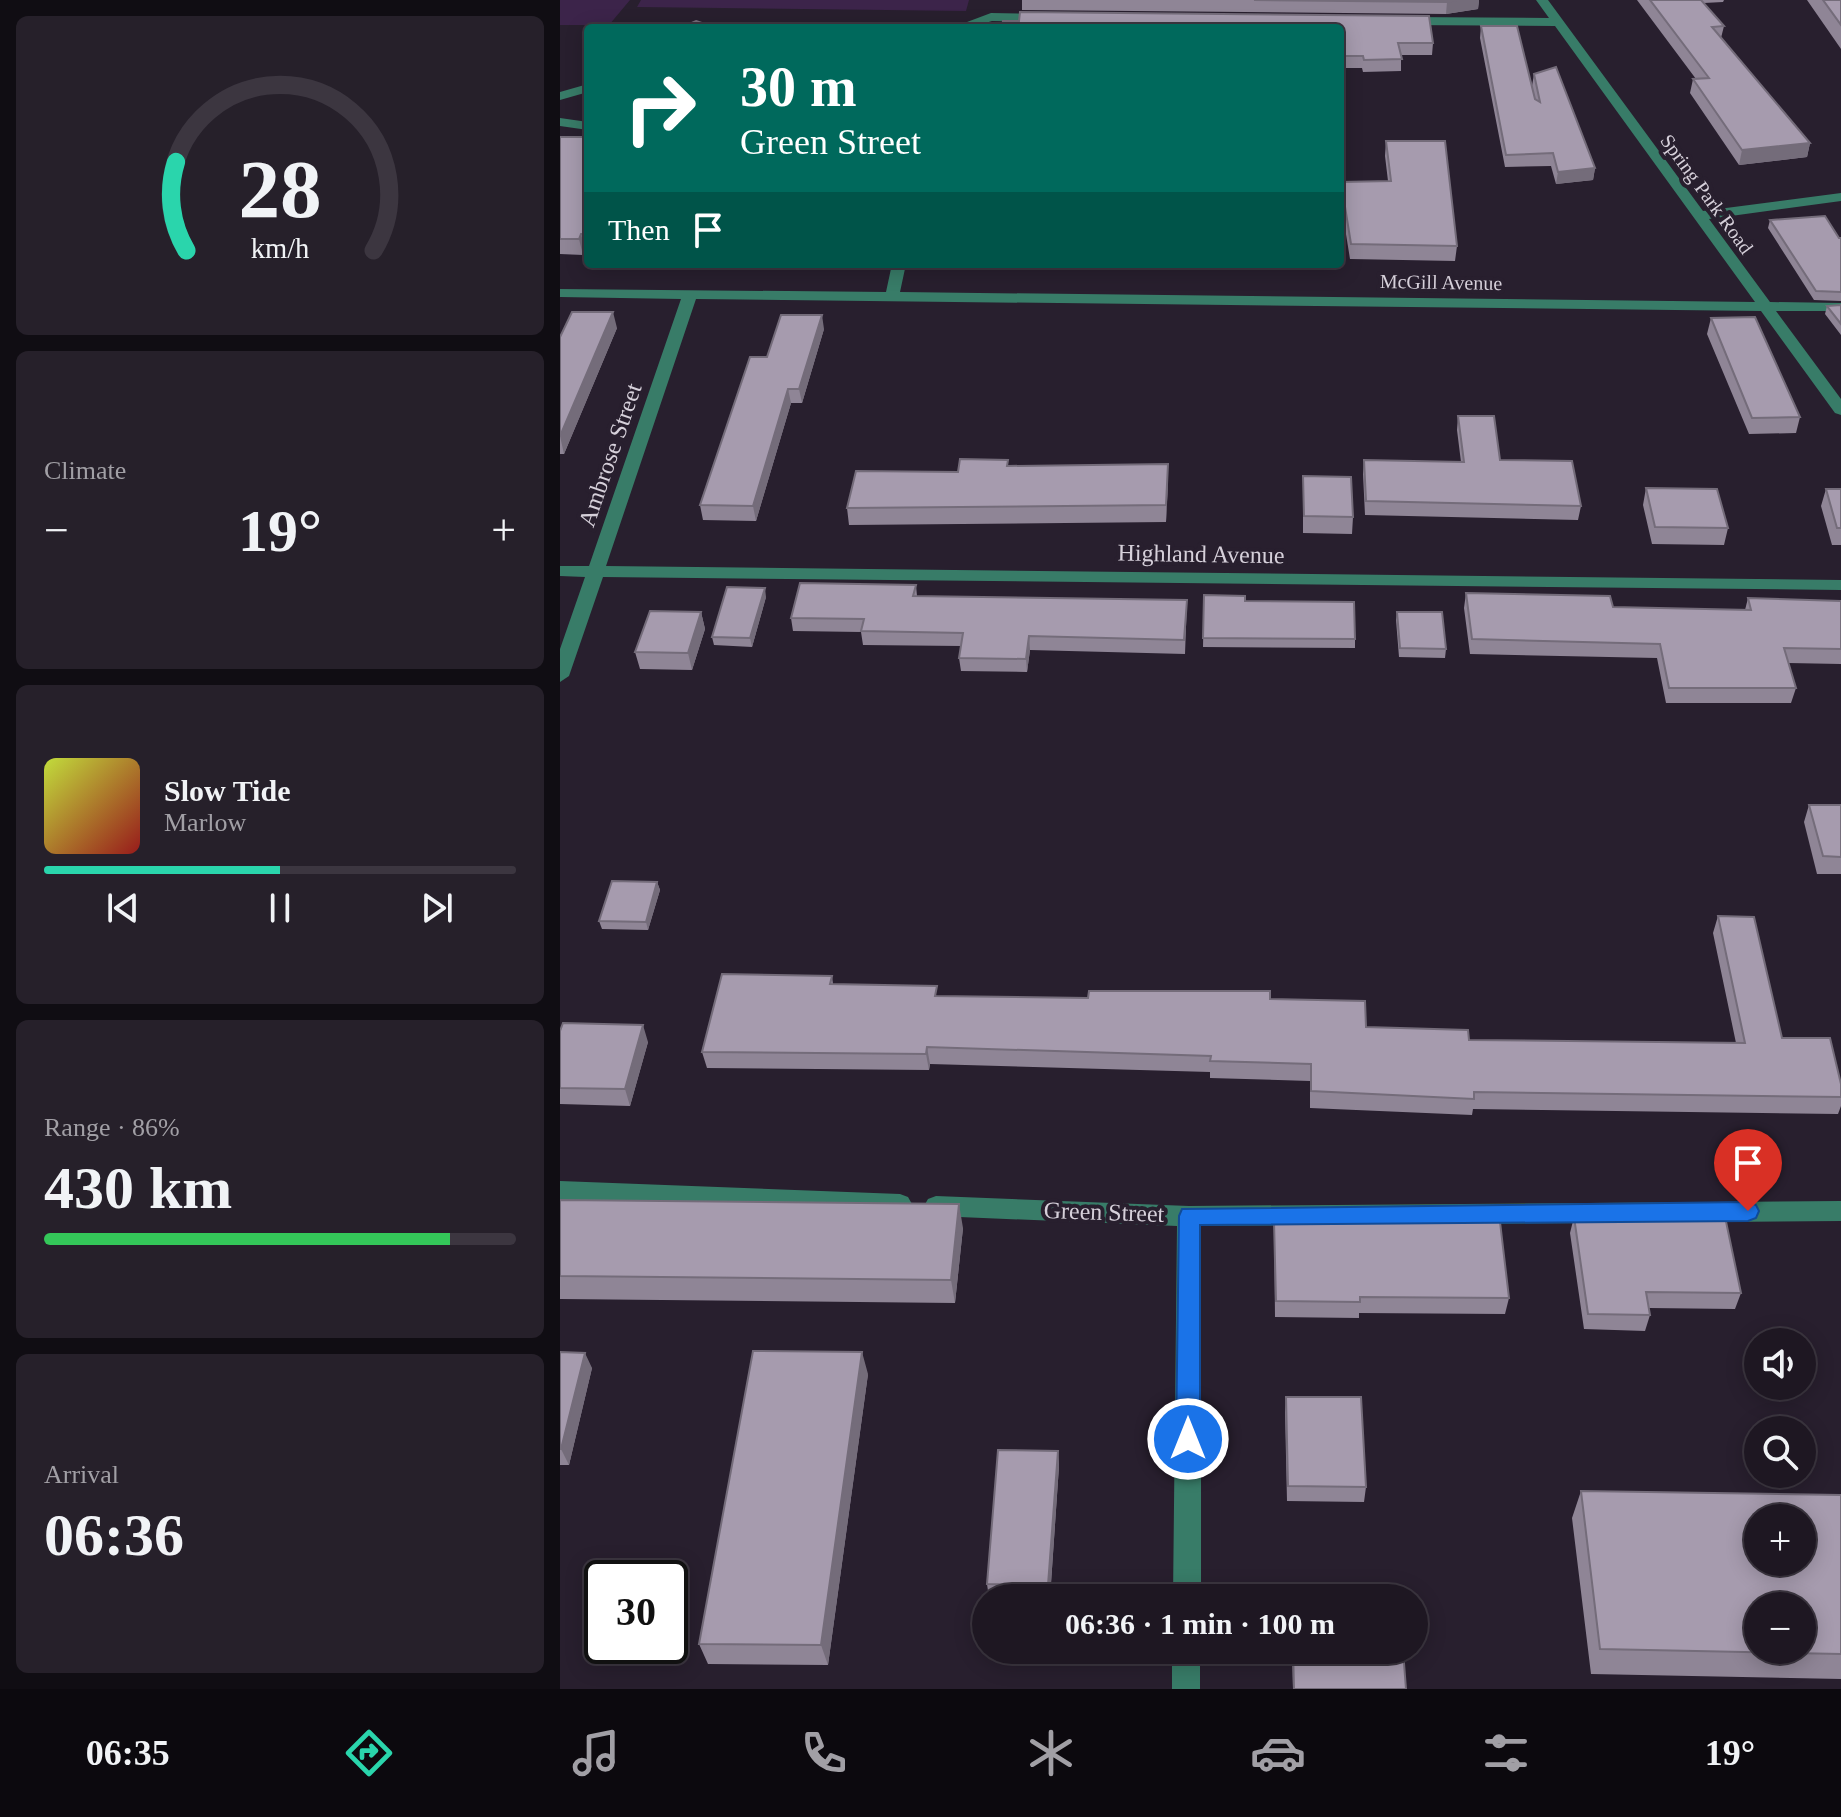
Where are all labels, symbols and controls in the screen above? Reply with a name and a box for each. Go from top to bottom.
icon: right [608,56,712,160]
text: 30 m [740,56,857,118]
text: Green Street [740,122,921,162]
street label: Spring Park Road [1655,130,1758,259]
text: 28 [238,143,322,235]
icon: arrive [686,208,730,252]
text: Then [608,213,670,246]
text: km/h [251,233,309,264]
street label: McGill Avenue [1380,270,1502,294]
street label: Ambrose Street [573,380,647,530]
text: Climate [44,456,126,485]
text: 19° [238,498,322,564]
text: − [44,506,69,555]
text: + [491,506,516,555]
street label: Highland Avenue [1117,540,1285,568]
text: Slow Tide [164,774,290,807]
text: Marlow [164,808,246,837]
icon: previous [101,886,145,930]
icon: pause [258,886,302,930]
icon: next [415,886,459,930]
text: Range · 86% [44,1113,180,1142]
pin [1714,1129,1782,1211]
icon: arrive [1726,1141,1770,1185]
text: 430 km [44,1155,232,1221]
street label: Green Street [1043,1197,1165,1227]
map controls [1744,1328,1816,1664]
button: sound [1744,1328,1816,1400]
position arrow [1146,1397,1230,1481]
button: search [1744,1416,1816,1488]
text: Arrival [44,1460,119,1489]
text: 06:36 [44,1502,184,1568]
button: + [1744,1504,1816,1576]
speed limit sign: 30 [584,1560,688,1664]
button: − [1744,1592,1816,1664]
text: 06:36 · 1 min · 100 m [1065,1607,1335,1640]
icon: directions [341,1725,397,1781]
icon: music [568,1725,624,1781]
icon: phone [796,1725,852,1781]
icon: climate [1023,1725,1079,1781]
icon: car [1250,1725,1306,1781]
icon: filters [1478,1725,1534,1781]
text: 06:35 [86,1733,170,1773]
text: 19° [1705,1733,1755,1773]

